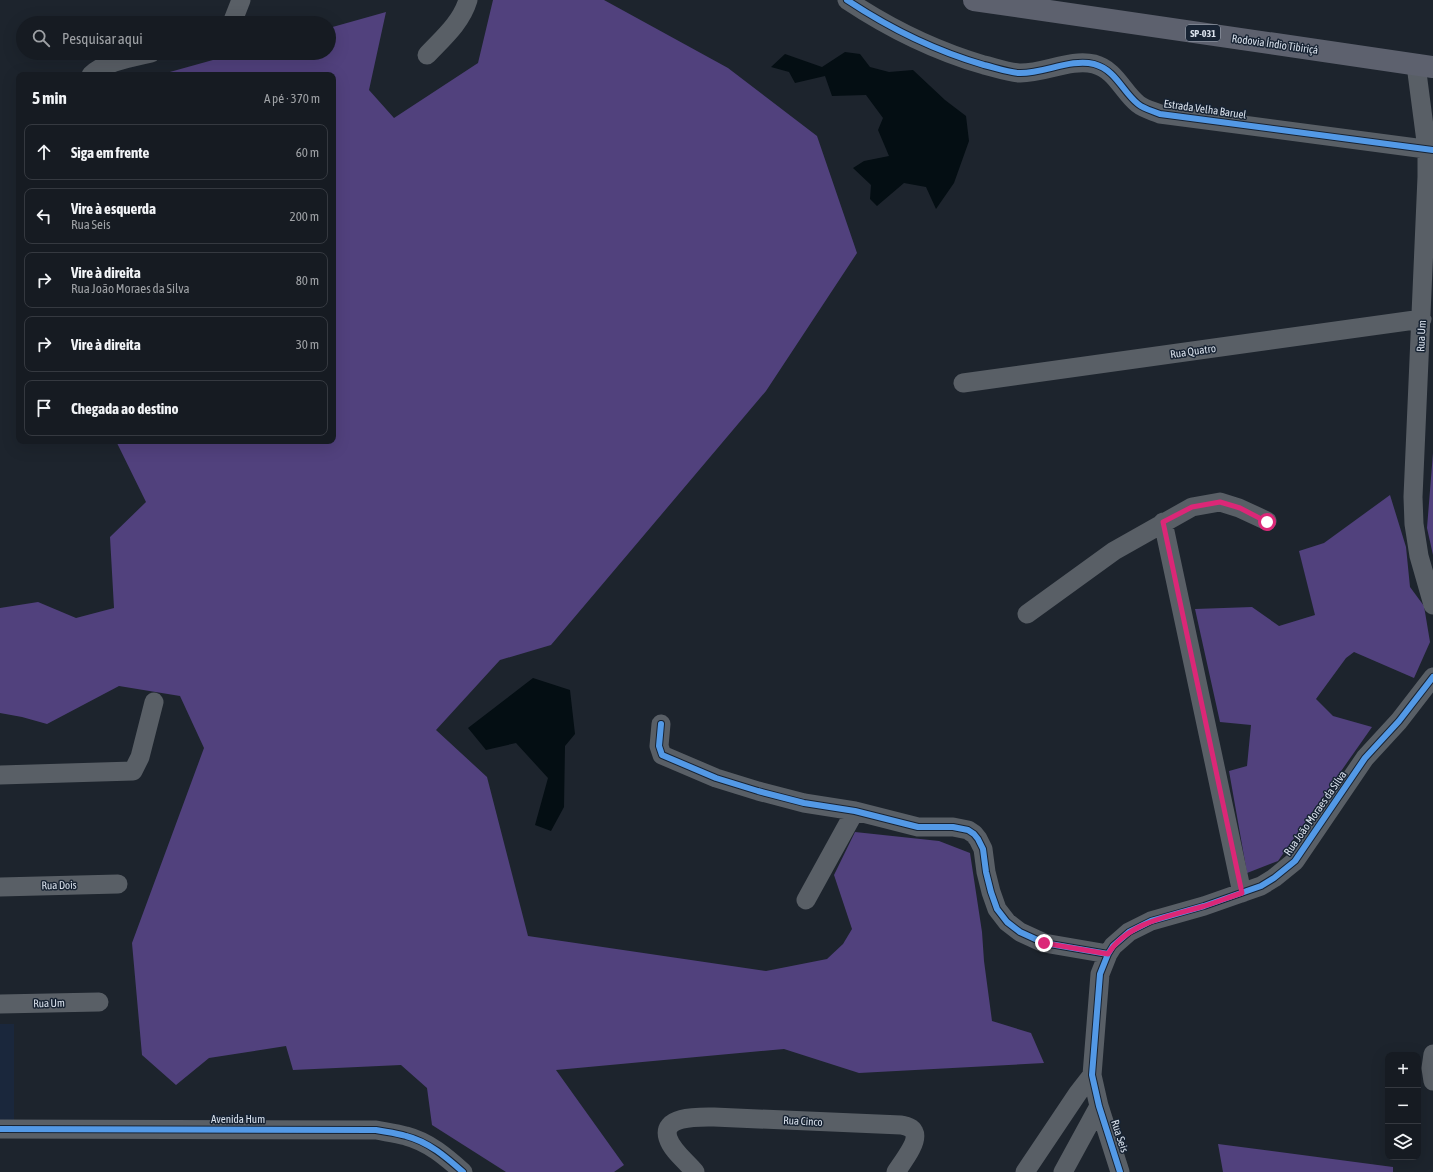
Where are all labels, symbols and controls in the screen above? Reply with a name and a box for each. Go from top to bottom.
search box [16,16,336,60]
road number: SP-031 [1186,25,1220,41]
icon: search [30,27,52,49]
text: Pesquisar aqui [62,30,143,47]
street label: Rodovia Índio Tibiriçá [1231,32,1319,56]
text: 5 min [32,88,67,108]
text: A pé · 370 m [264,91,320,106]
street label: Estrada Velha Baruel [1163,97,1247,121]
icon: ahead [33,141,55,163]
text: Siga em frente [71,144,149,161]
text: 60 m [296,145,319,160]
text: Vire à esquerda [71,200,156,217]
icon: left [33,205,55,227]
text: 200 m [290,209,319,224]
text: Rua Seis [71,217,111,232]
text: Vire à direita [71,264,141,281]
icon: right [33,269,55,291]
text: 80 m [296,273,319,288]
text: Rua João Moraes da Silva [71,281,190,296]
street label: Rua Um [1414,320,1428,352]
icon: right [33,333,55,355]
text: Vire à direita [71,336,141,353]
text: 30 m [296,337,319,352]
street label: Rua Quatro [1169,342,1217,360]
icon: arrive [33,397,55,419]
text: Chegada ao destino [71,400,179,417]
route start [1258,513,1276,531]
street label: Rua João Moraes da Silva [1281,768,1349,858]
street label: Rua Dois [41,879,77,891]
route end [1035,934,1053,952]
street label: Rua Um [33,997,65,1009]
map controls [1385,1052,1421,1160]
button: + [1385,1052,1421,1088]
button: − [1385,1088,1421,1124]
street label: Avenida Hum [211,1113,265,1125]
street label: Rua Cinco [783,1114,823,1128]
street label: Rua Seis [1109,1118,1131,1154]
button: layers [1385,1124,1421,1160]

